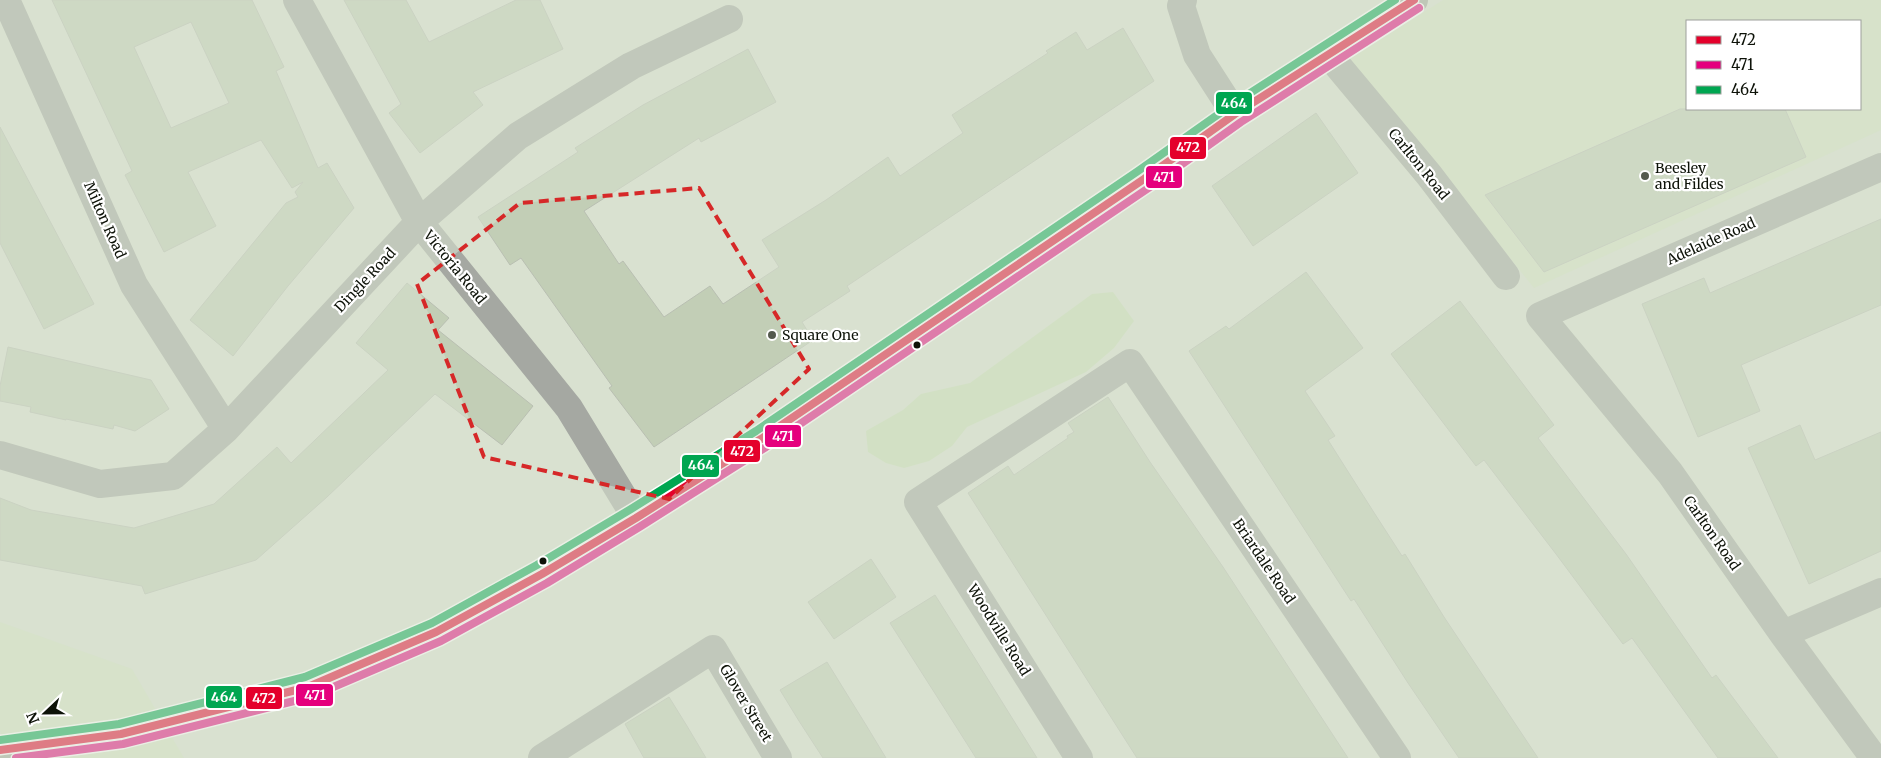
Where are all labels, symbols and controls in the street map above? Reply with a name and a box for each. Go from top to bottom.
legend [1686,20,1861,110]
text: 472 [1731,30,1756,49]
text: 471 [1731,55,1754,74]
text: 464 [1731,80,1758,99]
line badge: 464 [1215,91,1253,115]
text: 464 [1221,94,1247,112]
street label: Carlton Road [1385,125,1454,204]
line badge: 472 [1169,136,1207,160]
text: 472 [1176,138,1200,156]
place label: Beesley and Fildes [1655,159,1724,193]
line badge: 471 [1145,165,1183,189]
text: 471 [1153,168,1176,186]
marker: Beesley and Fildes [1639,170,1651,182]
street label: Milton Road [80,179,130,262]
street label: Adelaide Road [1663,213,1759,269]
street label: Victoria Road [419,226,491,308]
street label: Dingle Road [331,244,400,316]
place label: Square One [782,326,858,344]
marker: Square One [766,329,778,341]
unlabelled marker [912,340,922,350]
line badge: 471 [764,424,802,448]
text: 471 [772,427,795,445]
line badge: 472 [723,439,761,463]
text: 472 [730,442,754,460]
line badge: 464 [681,454,720,478]
text: 464 [688,456,714,474]
street label: Carlton Road [1680,492,1745,574]
street label: Briardale Road [1229,515,1299,607]
unlabelled marker [538,556,548,566]
street label: Woodville Road [963,580,1035,680]
street label: Glover Street [716,661,776,746]
line badge: 471 [295,683,334,707]
line badge: 464 [205,685,243,709]
line badge: 472 [245,686,283,710]
text: 471 [304,686,327,704]
north arrow [20,688,70,738]
text: 464 [211,688,237,706]
text: 472 [252,689,276,707]
text: N [23,709,43,726]

